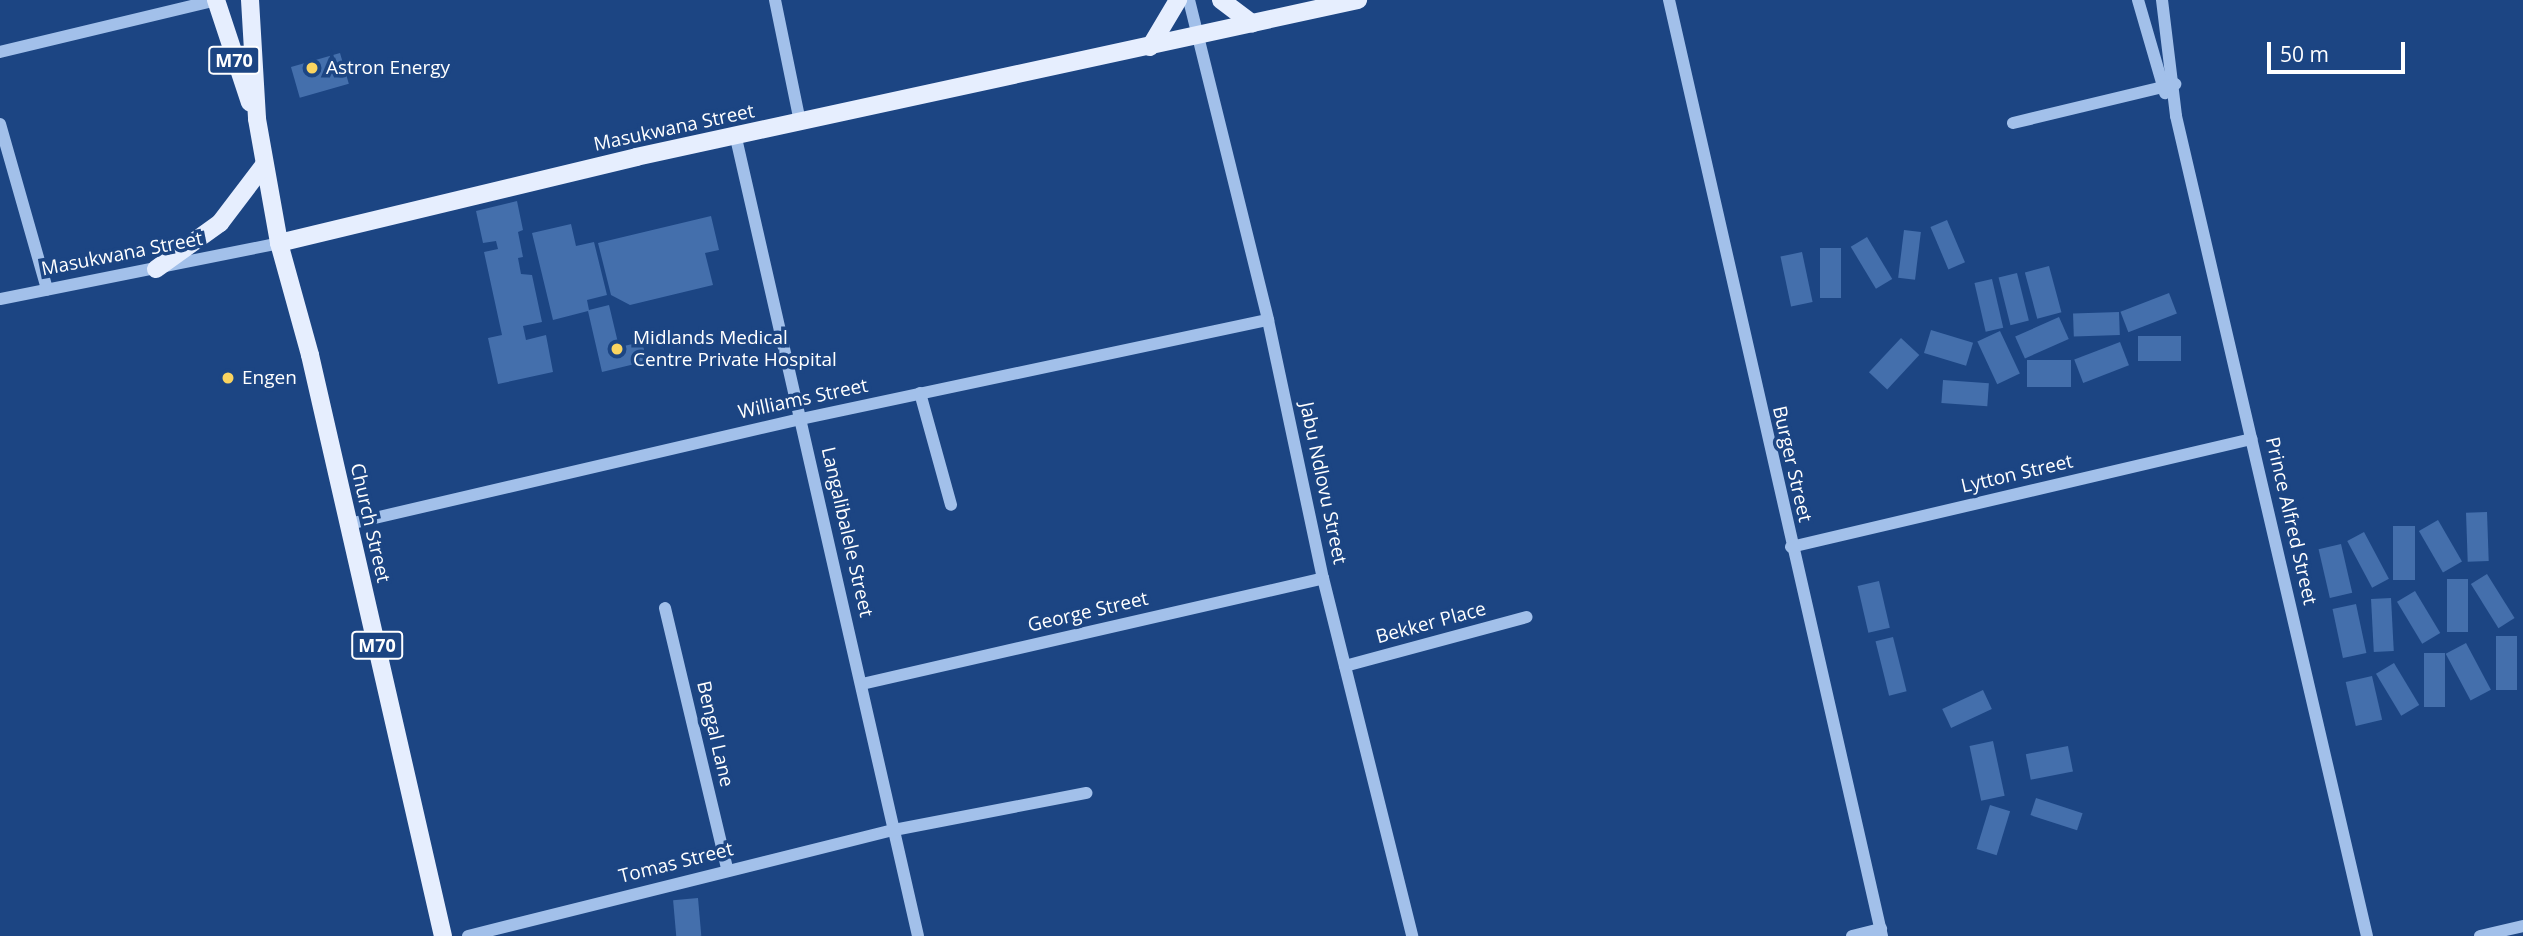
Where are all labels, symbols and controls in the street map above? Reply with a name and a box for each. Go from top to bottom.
scale bar [2271,28,2409,72]
text: 50 m [2280,40,2329,68]
road number: M70 [208,46,260,74]
place label: Astron Energy [326,57,450,79]
marker: Astron Energy [304,60,320,76]
street label: Masukwana Street [592,100,756,156]
street label: Masukwana Street [39,227,205,281]
place label: Midlands Medical Centre Private Hospital [633,327,837,371]
marker: Midlands Medical Centre Private Hospital [607,339,627,359]
place label: Engen [242,367,297,389]
marker: Engen [220,370,236,386]
street label: Williams Street [736,374,870,424]
street label: Jabu Ndlovu Street [1295,400,1351,566]
street label: Burger Street [1768,404,1816,524]
street label: Prince Alfred Street [2261,435,2321,607]
street label: Langalibalele Street [816,445,878,619]
street label: Lytton Street [1959,450,2075,498]
street label: Church Street [345,461,395,585]
street label: George Street [1026,587,1150,637]
street label: Bekker Place [1374,597,1488,649]
road number: M70 [351,630,403,660]
street label: Bengal Lane [692,679,738,789]
street label: Tomas Street [616,838,736,888]

